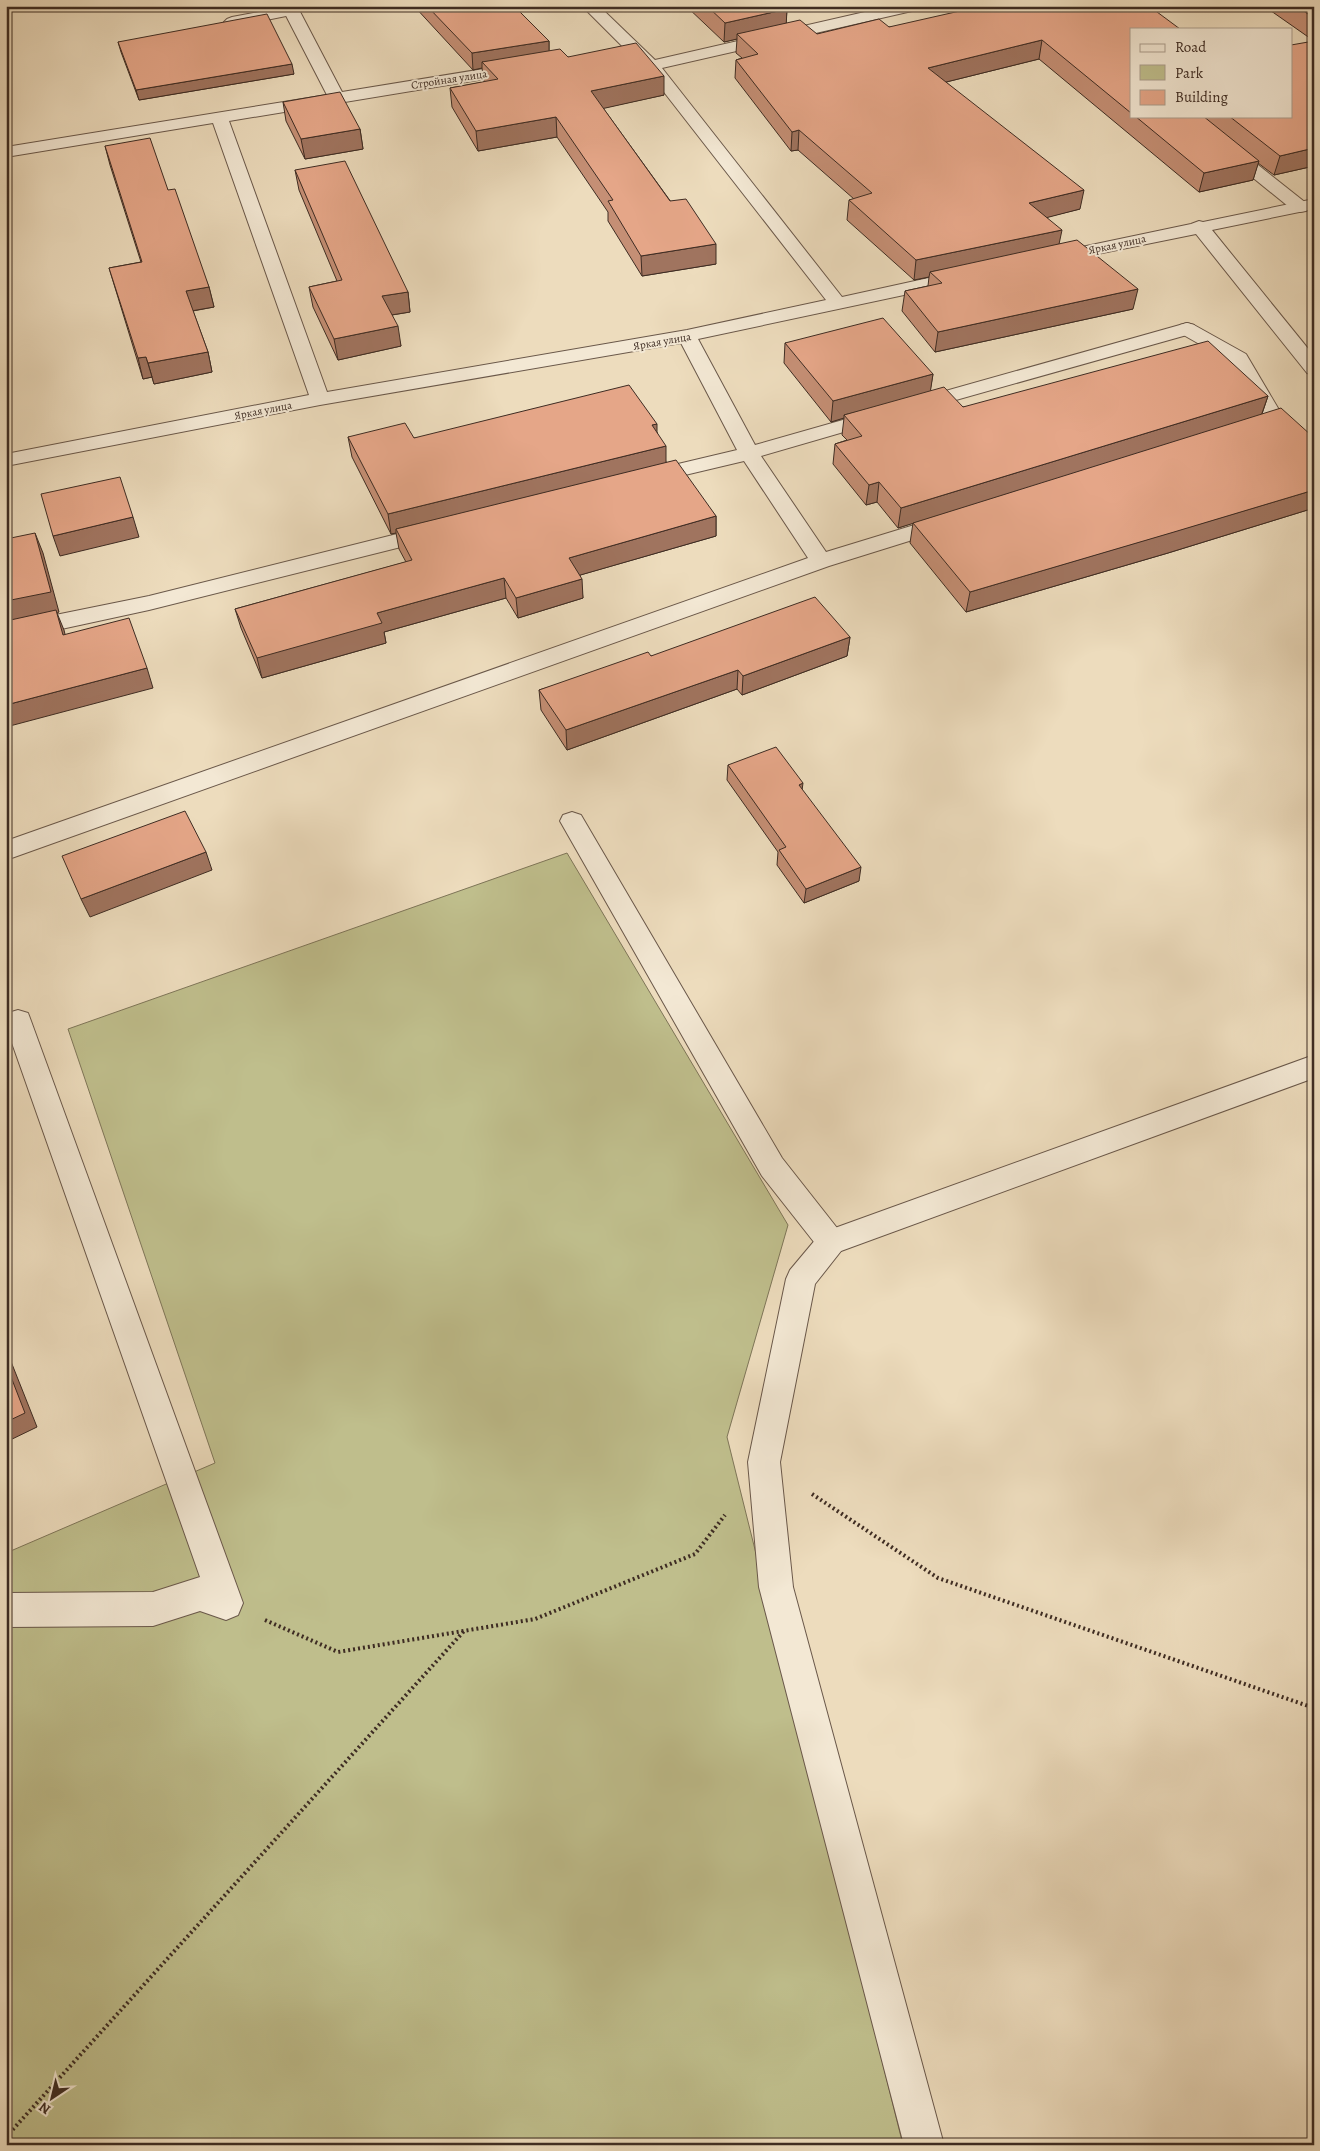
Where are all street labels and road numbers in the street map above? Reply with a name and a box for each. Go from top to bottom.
street label: Стройная улица [410,66,489,93]
street label: Яркая улица [1087,231,1148,258]
street label: Яркая улица [632,329,693,354]
street label: Яркая улица [233,397,294,423]

